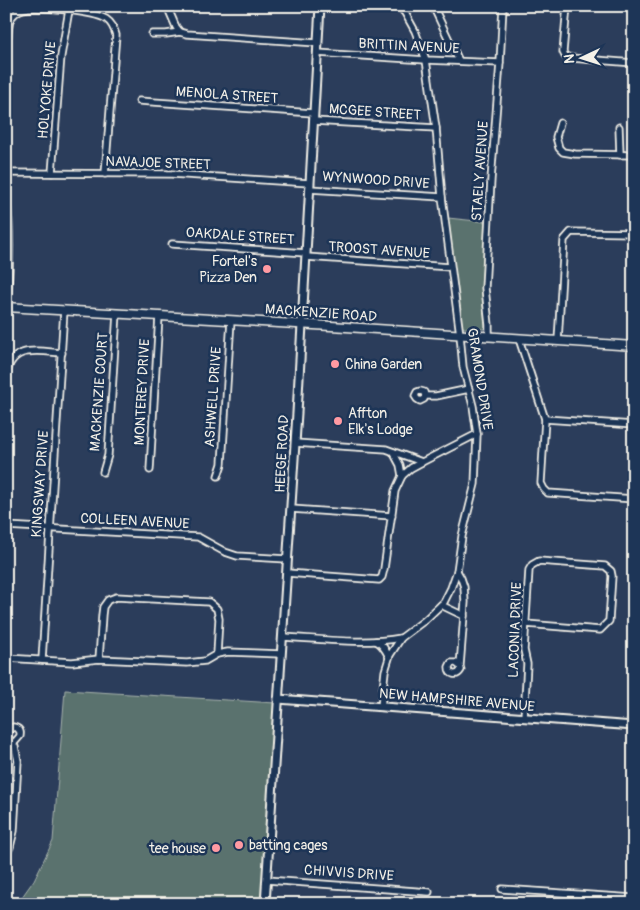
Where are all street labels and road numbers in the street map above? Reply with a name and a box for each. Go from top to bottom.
street label: BRITTIN AVENUE [358,35,460,57]
street label: HOLYOKE DRIVE [34,40,60,140]
street label: MENOLA STREET [175,83,279,107]
street label: MCGEE STREET [329,100,422,124]
street label: STAELY AVENUE [468,120,492,222]
street label: NAVAJOE STREET [105,153,211,173]
street label: WYNWOOD DRIVE [322,168,430,192]
street label: OAKDALE STREET [185,224,295,248]
street label: TROOST AVENUE [328,238,430,262]
street label: MACKENZIE ROAD [265,301,378,325]
street label: GRAMOND DRIVE [464,327,496,431]
street label: MACKENZIE COURT [86,332,112,452]
street label: MONTEREY DRIVE [131,338,153,446]
street label: ASHWELL DRIVE [201,346,225,448]
street label: HEEGE ROAD [271,414,293,493]
street label: KINGSWAY DRIVE [28,430,52,538]
street label: COLLEEN AVENUE [80,510,190,532]
street label: LACONIA DRIVE [505,582,525,678]
street label: NEW HAMPSHIRE AVENUE [378,685,536,715]
street label: CHIVVIS DRIVE [304,861,394,885]

